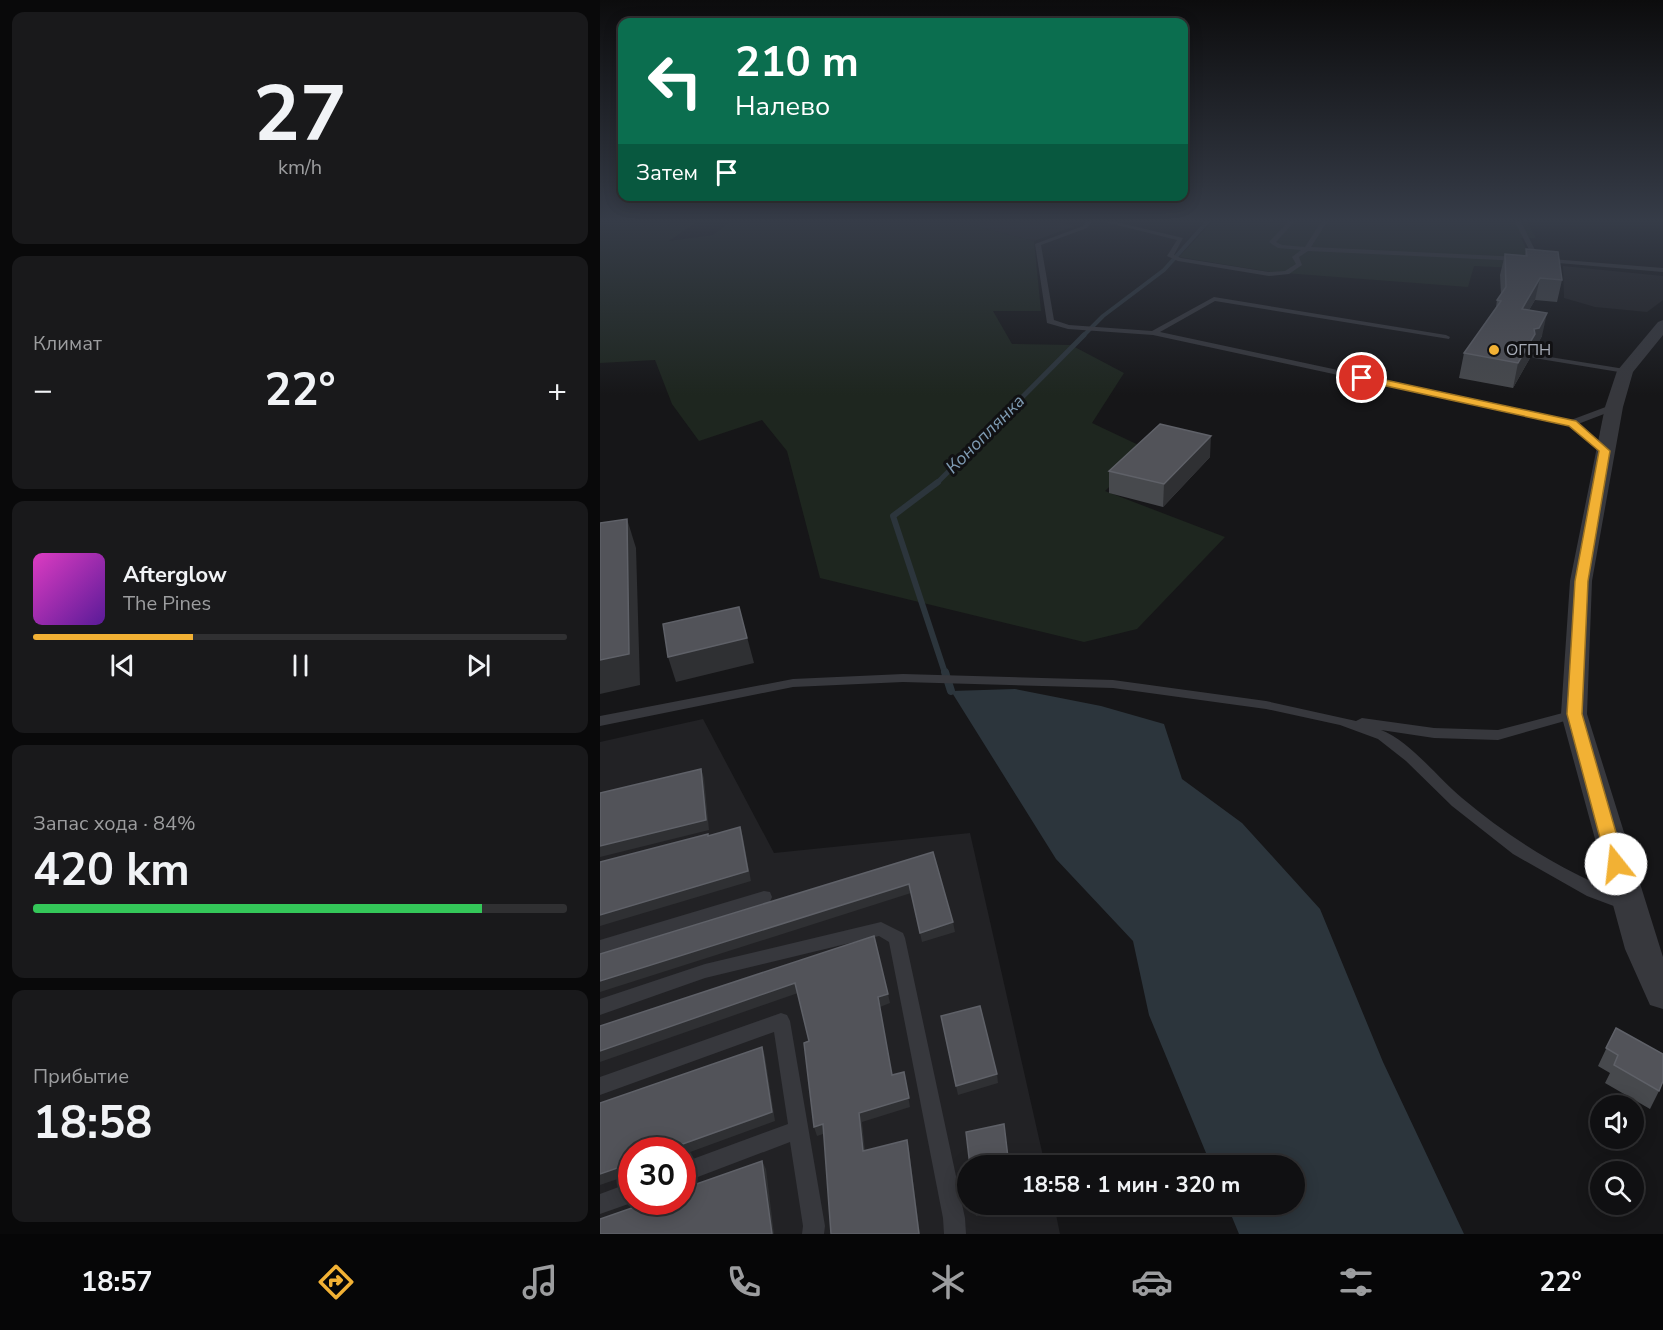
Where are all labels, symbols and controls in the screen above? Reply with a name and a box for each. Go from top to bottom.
text: 210 m [735,34,859,91]
icon: left [636,42,714,120]
text: 27 [253,61,347,168]
text: Налево [735,88,830,125]
text: km/h [278,154,322,181]
icon: arrive [710,156,743,189]
text: Затем [636,158,698,188]
text: Климат [33,330,102,357]
place label: ОГПН [1506,339,1551,361]
marker: ОГПН [1487,343,1501,357]
pin [1336,352,1387,403]
text: 22° [264,360,336,421]
icon: arrive [1345,361,1378,394]
text: − [33,368,53,413]
text: + [547,368,567,413]
water label: Коноплянка [940,389,1030,479]
text: Afterglow [123,560,227,590]
text: The Pines [123,590,211,617]
icon: previous [106,649,139,682]
icon: pause [284,649,317,682]
icon: next [462,649,495,682]
text: Запас хода · 84% [33,810,196,837]
position arrow [1584,832,1648,896]
text: 420 km [33,840,190,901]
text: Прибытие [33,1063,129,1090]
text: 18:58 [33,1093,152,1154]
map controls [1590,1095,1644,1215]
button: sound [1590,1095,1644,1149]
speed limit sign: 30 [618,1137,696,1215]
button: search [1590,1161,1644,1215]
text: 18:58 · 1 мин · 320 m [1022,1170,1240,1200]
icon: directions [315,1261,357,1303]
icon: music [519,1261,561,1303]
icon: phone [723,1261,765,1303]
icon: climate [927,1261,969,1303]
icon: car [1131,1261,1173,1303]
icon: filters [1335,1261,1377,1303]
text: 18:57 [81,1264,153,1301]
text: 22° [1539,1264,1582,1301]

